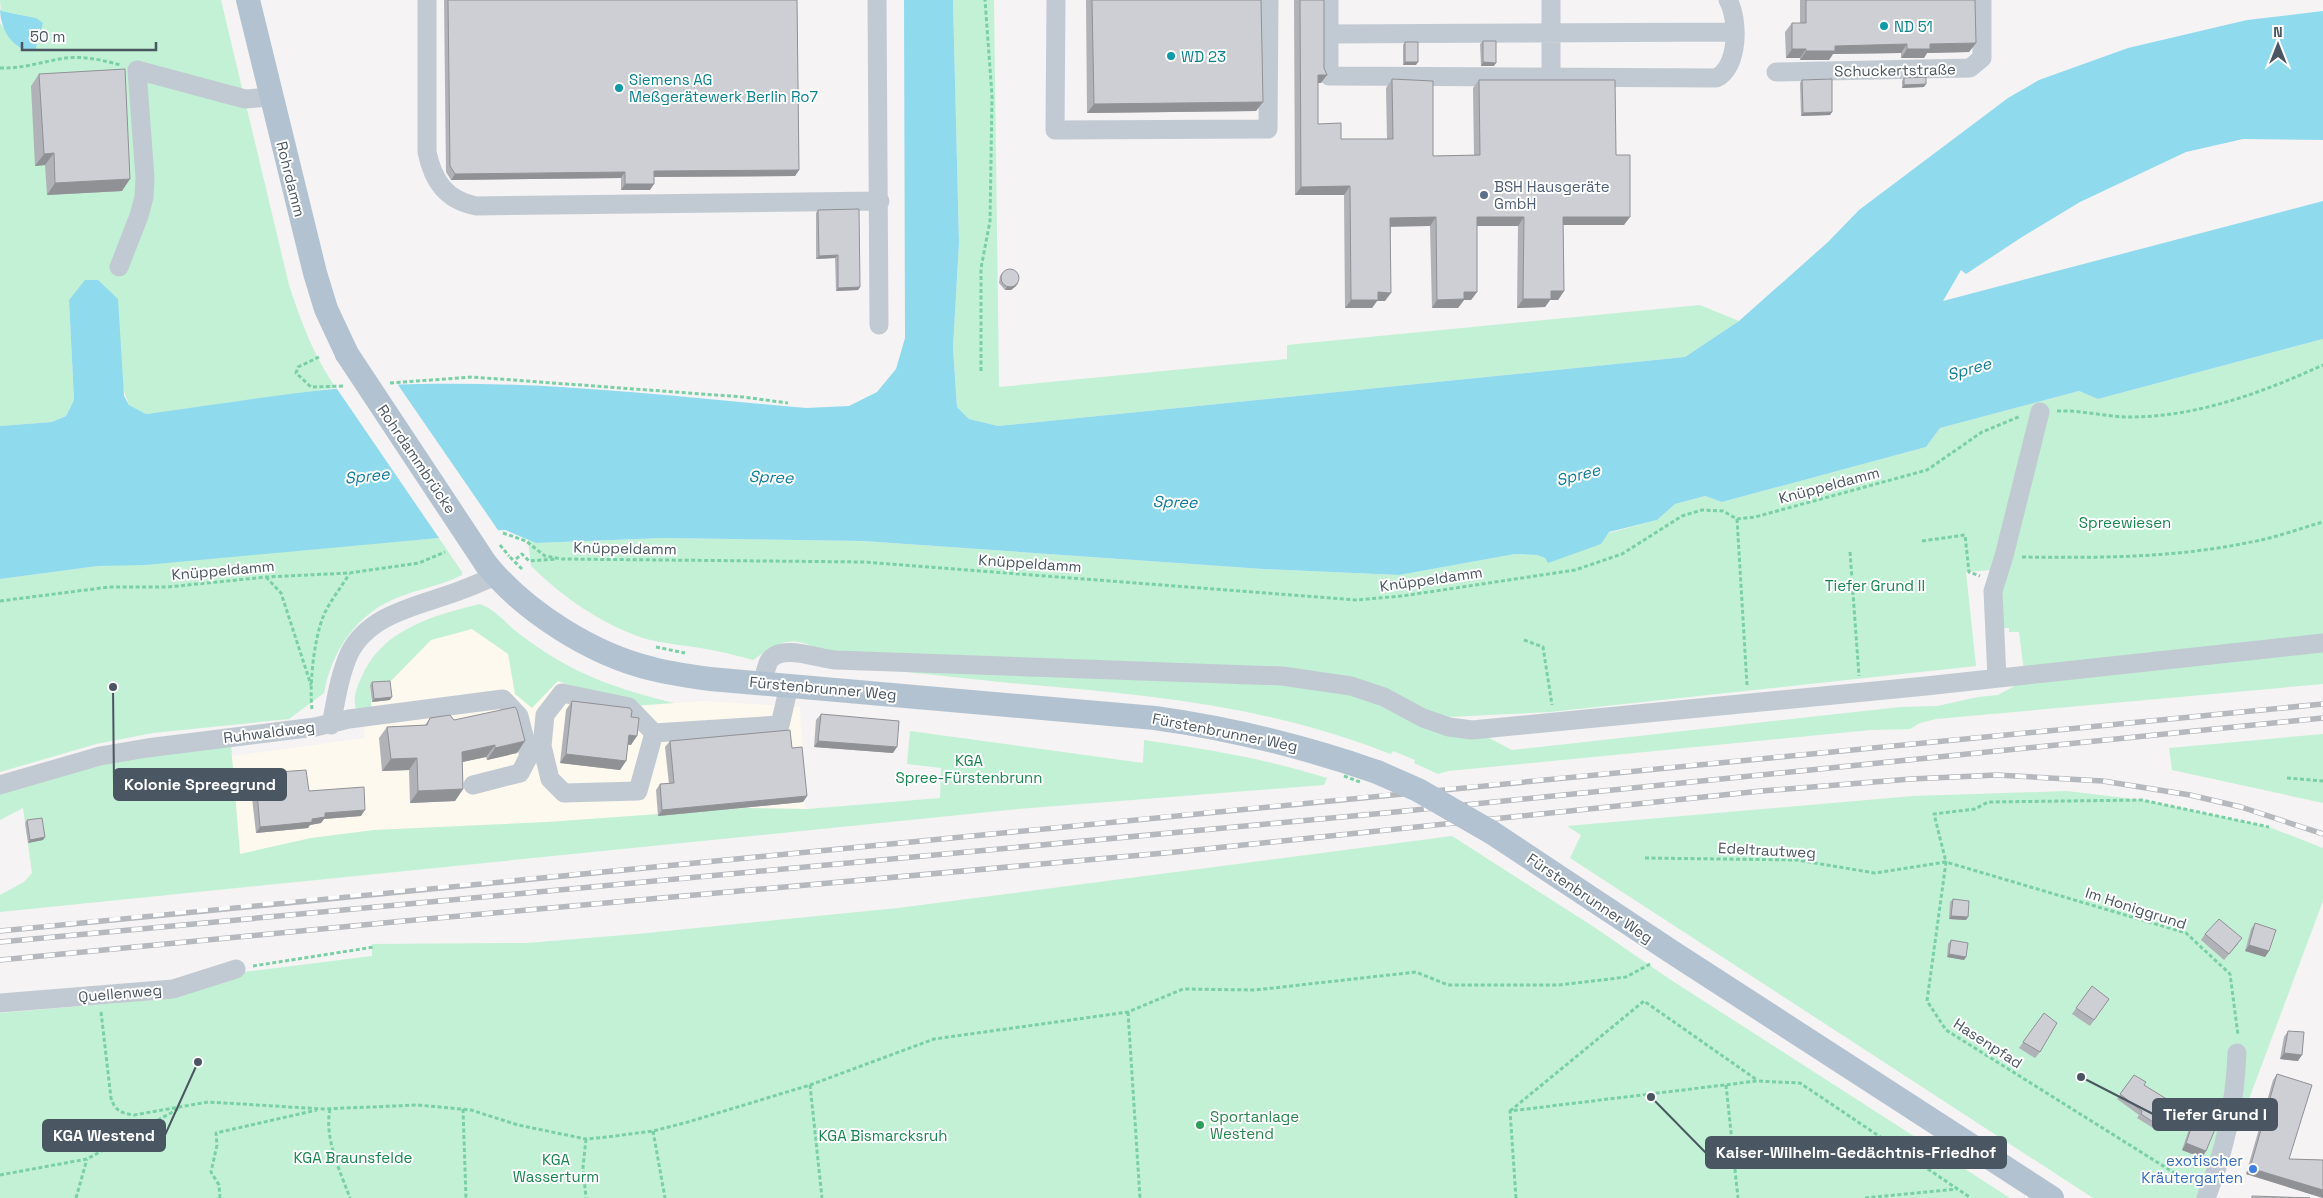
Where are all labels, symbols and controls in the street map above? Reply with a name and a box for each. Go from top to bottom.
place label: ND 51 [1894,17,1933,36]
scale bar [22,20,156,52]
marker: ND 51 [1878,20,1890,32]
north arrow [2253,20,2303,70]
text: N [2273,23,2283,41]
text: 50 m [30,27,65,46]
place label: WD 23 [1181,47,1226,66]
marker: WD 23 [1165,50,1177,62]
street label: Schuckertstraße [1834,59,1956,81]
place label: Siemens AG Meßgerätewerk Berlin Ro7 [629,70,818,106]
marker: Siemens AG Meßgerätewerk Berlin Ro7 [613,82,625,94]
street label: Rohrdamm [272,139,310,219]
place label: BSH Hausgeräte GmbH [1494,177,1610,213]
marker: BSH Hausgeräte GmbH [1478,189,1490,201]
water label: Spree [1945,353,1994,385]
street label: Rohrdammbrücke [373,401,461,517]
water label: Spree [1554,459,1603,491]
street label: Knüppeldamm [1777,462,1881,508]
water label: Spree [344,463,391,489]
water label: Spree [748,466,794,488]
water label: Spree [1152,491,1198,513]
park label: Spreewiesen [2079,513,2171,532]
street label: Knüppeldamm [573,538,677,558]
street label: Knüppeldamm [978,550,1082,576]
street label: Knüppeldamm [171,556,275,584]
street label: Knüppeldamm [1378,562,1484,596]
park label: Tiefer Grund II [1825,576,1925,595]
street label: Fürstenbrunner Weg [749,672,897,704]
street label: Fürstenbrunner Weg [1151,709,1299,755]
street label: Ruhwaldweg [222,717,316,747]
park label: KGA Spree-Fürstenbrunn [896,751,1042,787]
callout: Kolonie Spreegrund [114,769,286,800]
text: Kolonie Spreegrund [124,774,276,795]
street label: Edeltrautweg [1718,838,1816,862]
street label: Fürstenbrunner Weg [1523,849,1657,947]
street label: Im Honiggrund [2083,883,2189,933]
street label: Quellenweg [77,980,163,1006]
street label: Hasenpfad [1950,1014,2026,1072]
callout: Tiefer Grund I [2153,1099,2277,1130]
text: Tiefer Grund I [2163,1104,2267,1125]
place label: Sportanlage Westend [1210,1107,1299,1143]
marker: Sportanlage Westend [1194,1119,1206,1131]
callout: KGA Westend [43,1120,165,1151]
text: KGA Westend [53,1125,155,1146]
park label: KGA Bismarcksruh [819,1126,947,1145]
callout: Kaiser-Wilhelm-Gedächtnis-Friedhof [1706,1137,2006,1168]
text: Kaiser-Wilhelm-Gedächtnis-Friedhof [1716,1142,1996,1163]
park label: KGA Braunsfelde [294,1148,413,1167]
park label: KGA Wasserturm [513,1150,599,1186]
place label: exotischer Kräutergarten [2141,1151,2243,1187]
marker: exotischer Kräutergarten [2247,1163,2259,1175]

